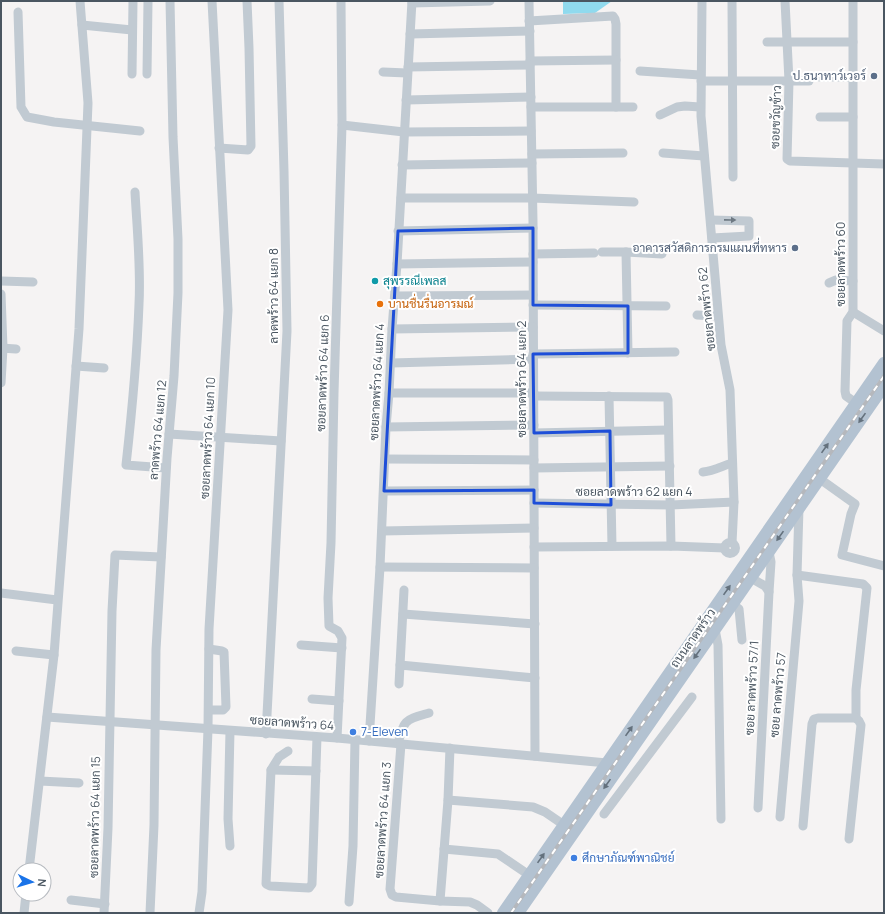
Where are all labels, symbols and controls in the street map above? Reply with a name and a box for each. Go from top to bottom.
place label: ป.ธนาทาว์เวอร์ [793,67,866,84]
marker: ป.ธนาทาว์เวอร์ [869,71,879,81]
street label: ซอยขวัญข้าว [766,85,785,149]
one-way arrow [724,217,737,223]
street label: ซอยลาดพร้าว 60 [832,222,849,306]
place label: อาคารสวัสดิการกรมแผนที่ทหาร [632,237,787,256]
marker: อาคารสวัสดิการกรมแผนที่ทหาร [790,243,800,253]
street label: ลาดพร้าว 64 แยก 8 [265,248,282,344]
street label: ซอยลาดพร้าว 62 [694,266,719,352]
place label: สุพรรณีเพลส [383,272,447,290]
marker: สุพรรณีเพลส [370,276,380,286]
place label: บานชื่นรื่นอารมณ์ [388,293,474,312]
marker: บานชื่นรื่นอารมณ์ [375,299,385,309]
street label: ซอยลาดพร้าว 64 แยก 6 [312,314,333,432]
street label: ซอยลาดพร้าว 64 แยก 2 [513,320,530,437]
street label: ซอยลาดพร้าว 64 แยก 4 [365,323,388,441]
street label: ซอยลาดพร้าว 64 แยก 10 [196,377,219,499]
street label: ลาดพร้าว 64 แยก 12 [145,379,170,481]
one-way arrow [858,413,866,423]
one-way arrow [821,443,829,454]
street label: ซอยลาดพร้าว 62 แยก 4 [576,483,692,500]
one-way arrow [776,531,784,541]
one-way arrow [723,584,731,595]
street label: ถนนลาดพร้าว [666,605,719,671]
street label: ซอย ลาดพร้าว 57/1 [741,640,762,736]
one-way arrow [693,649,701,660]
street label: ซอย ลาดพร้าว 57 [765,652,790,738]
street label: ซอยลาดพร้าว 64 [249,711,335,734]
place label: 7-Eleven [361,723,408,740]
one-way arrow [625,726,633,736]
marker: 7-Eleven [348,727,358,737]
street label: ซอยลาดพร้าว 64 แยก 15 [85,756,104,878]
street label: ซอยลาดพร้าว 64 แยก 3 [370,761,395,879]
one-way arrow [603,779,611,789]
place label: ศึกษาภัณฑ์พาณิชย์ [582,849,675,866]
one-way arrow [537,853,545,863]
marker: ศึกษาภัณฑ์พาณิชย์ [569,853,579,863]
north arrow [12,862,52,902]
text: N [35,878,50,888]

